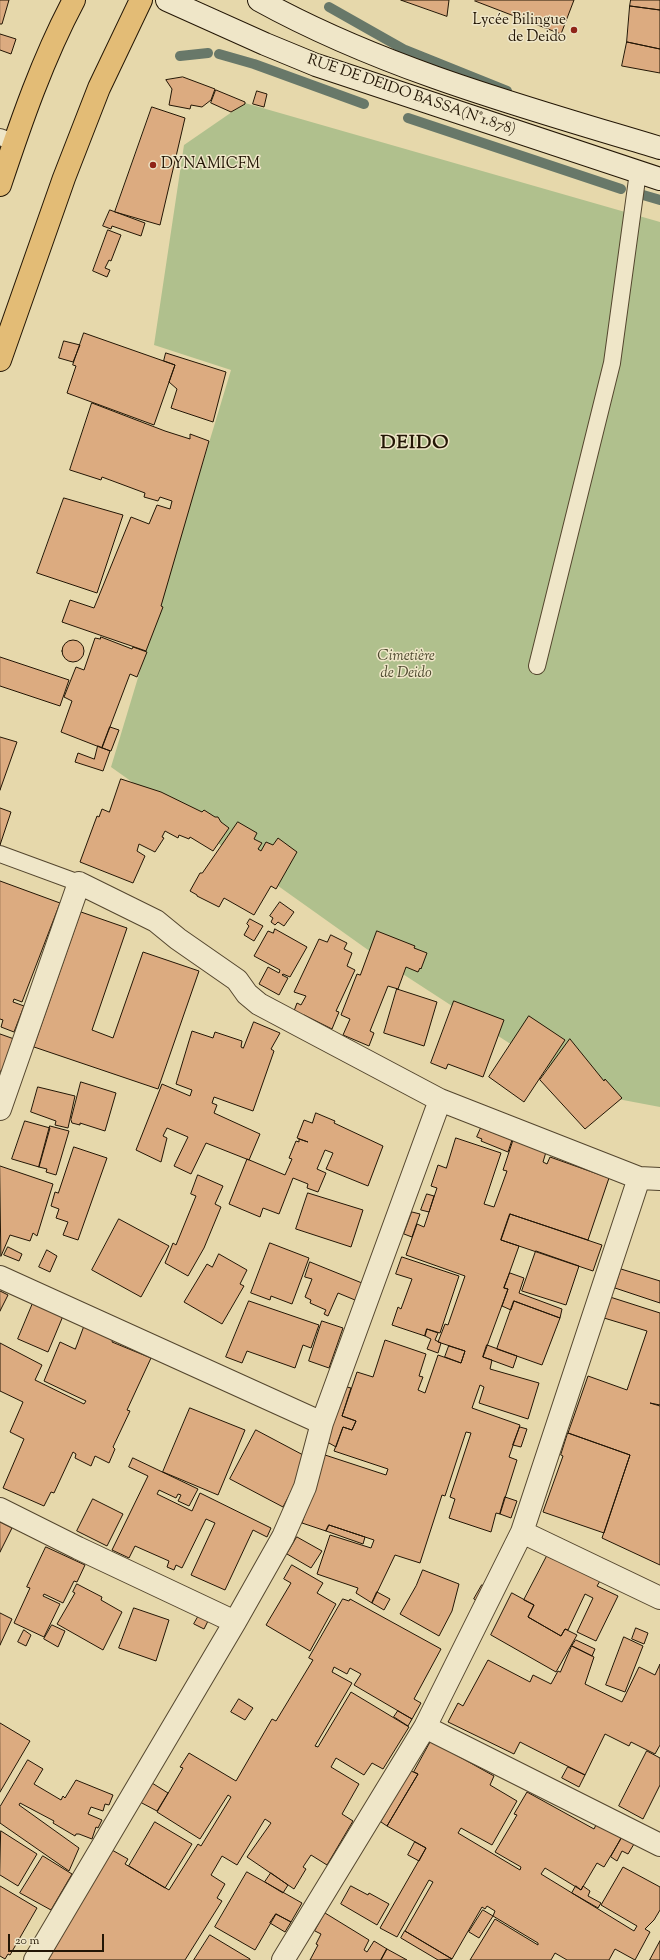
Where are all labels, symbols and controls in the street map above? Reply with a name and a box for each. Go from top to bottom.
place label: Lycée Bilingue de Deido [472,12,566,47]
marker: Lycée Bilingue de Deido [569,25,579,35]
street label: RUE DE DEIDO BASSA(N°1.878) [304,52,518,140]
place label: DYNAMICFM [161,156,260,174]
marker: DYNAMICFM [148,160,158,170]
district label: DEIDO [380,434,450,456]
park label: Cimetière de Deido [377,648,435,683]
scale bar [10,1926,106,1952]
text: 20 m [15,1932,39,1950]

